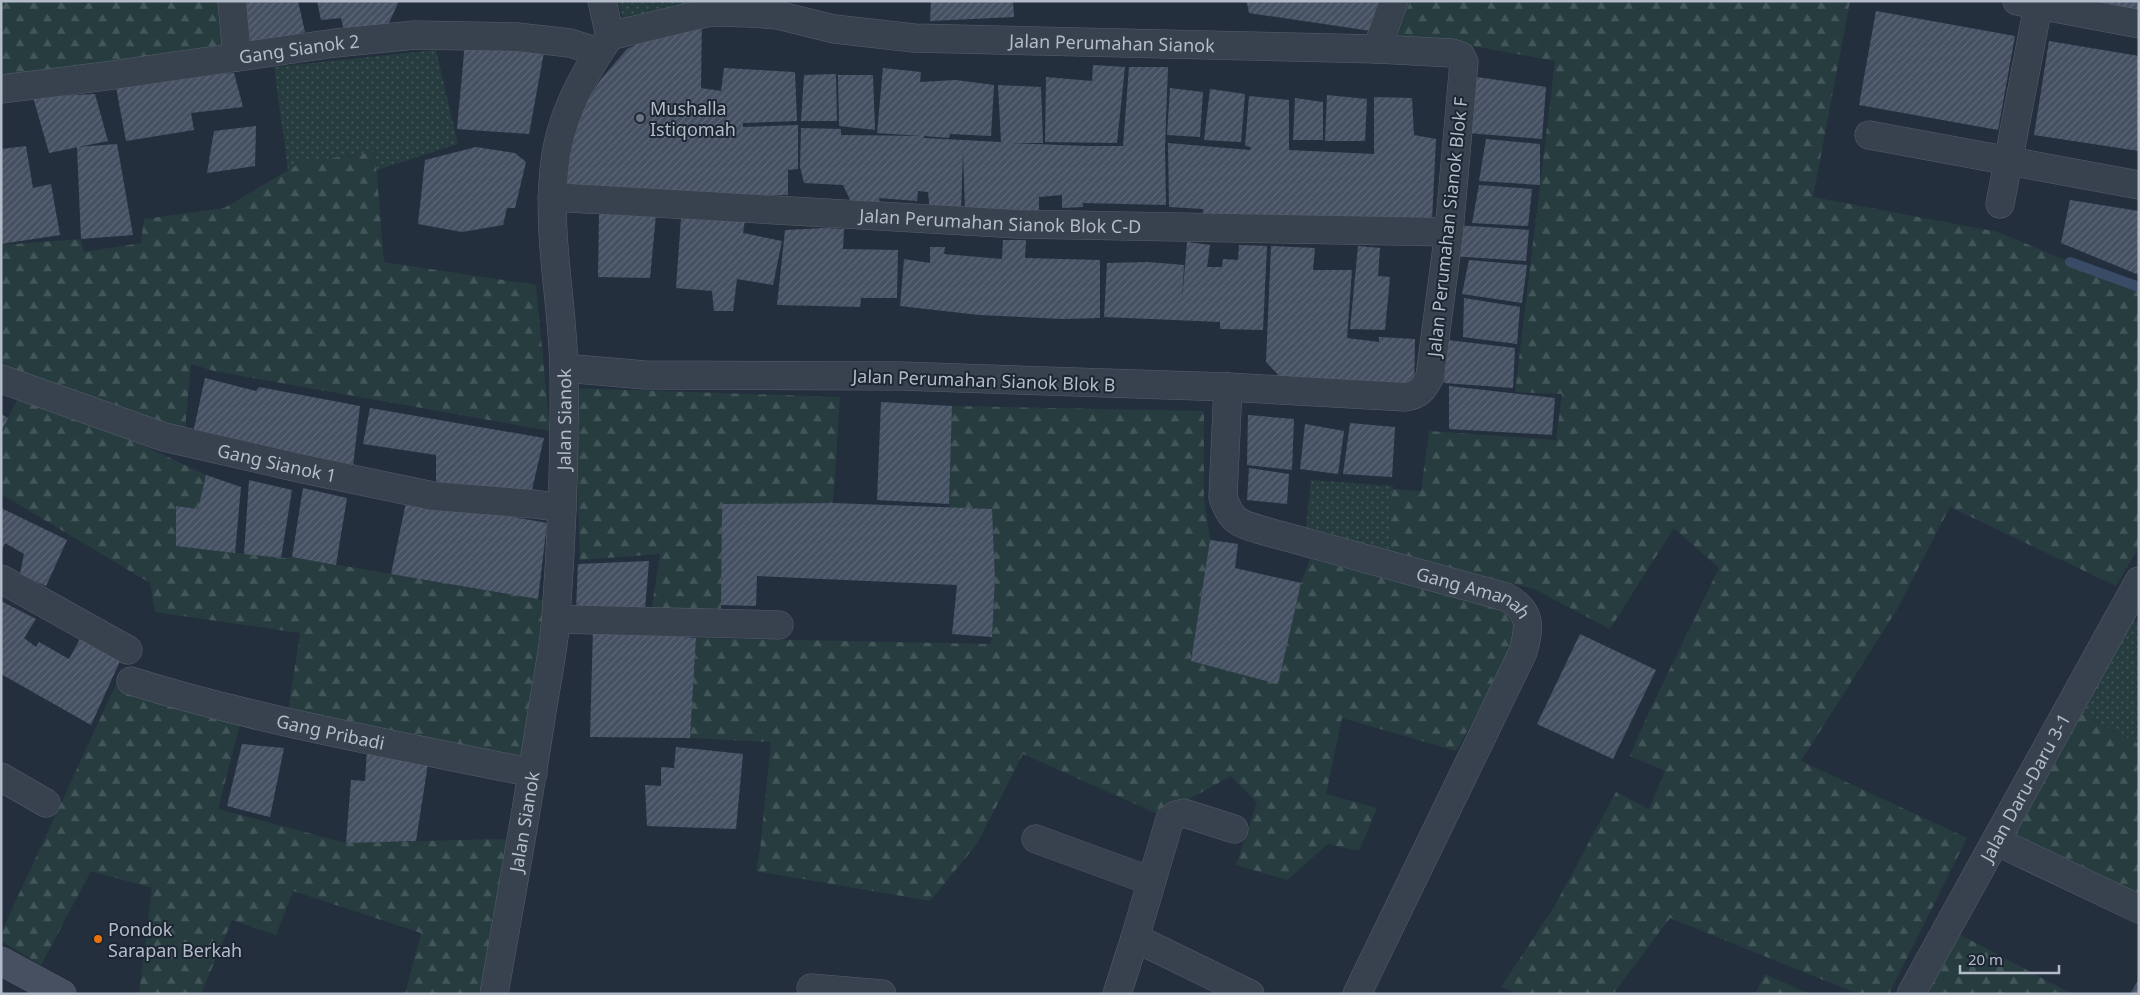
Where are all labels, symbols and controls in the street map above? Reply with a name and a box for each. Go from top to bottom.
street label: Jalan Perumahan Sianok [1007,28,1215,57]
street label: Gang Sianok 2 [237,29,361,69]
place label: Mushalla Istiqomah [650,96,736,141]
street label: Jalan Perumahan Sianok Blok F [1421,96,1473,360]
marker: Mushalla Istiqomah [634,112,646,124]
street label: Jalan Perumahan Sianok Blok C-D [857,203,1141,238]
street label: Jalan Perumahan Sianok Blok B [850,363,1116,397]
street label: Jalan Sianok [551,368,576,473]
street label: Gang Sianok 1 [215,438,339,488]
street label: Gang Amanah [1414,561,1537,623]
street label: Gang Pribadi [274,708,387,755]
street label: Jalan Daru-Daru 3-1 [1973,709,2076,868]
street label: Jalan Sianok [503,769,544,876]
place label: Pondok Sarapan Berkah [108,917,242,962]
marker: Pondok Sarapan Berkah [92,933,104,945]
scale bar [1960,942,2059,974]
text: 20 m [1968,949,2003,969]

